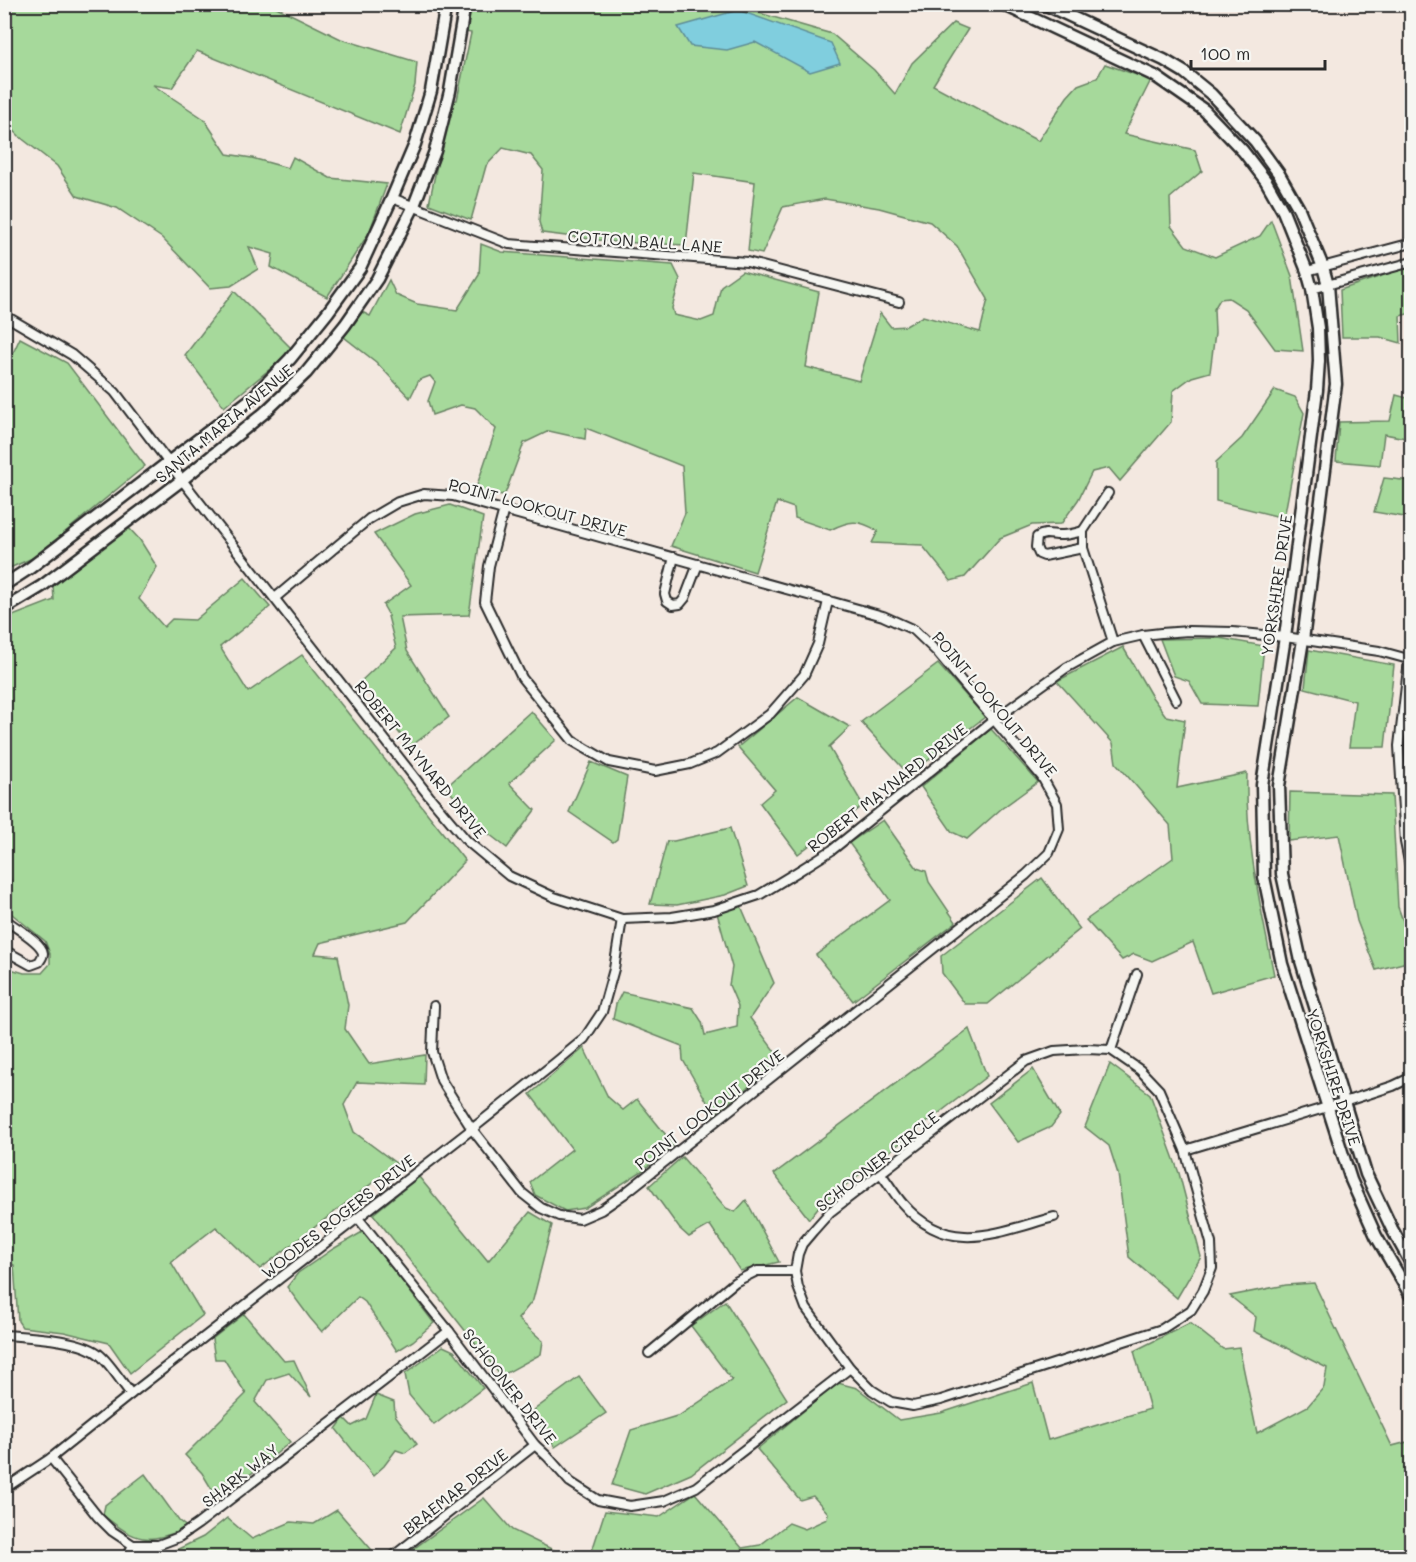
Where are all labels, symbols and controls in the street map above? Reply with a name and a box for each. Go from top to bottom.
scale bar [1191,33,1324,71]
text: 100 m [1200,41,1250,65]
street label: COTTON BALL LANE [567,225,723,257]
street label: SANTA MARIA AVENUE [151,359,297,487]
street label: POINT LOOKOUT DRIVE [446,473,630,541]
street label: YORKSHIRE DRIVE [1256,513,1296,657]
street label: POINT LOOKOUT DRIVE [928,627,1062,781]
street label: ROBERT MAYNARD DRIVE [351,676,491,842]
street label: ROBERT MAYNARD DRIVE [803,718,971,856]
street label: YORKSHIRE DRIVE [1302,1006,1366,1148]
street label: POINT LOOKOUT DRIVE [630,1044,788,1174]
street label: SCHOONER CIRCLE [811,1106,943,1216]
street label: WOODES ROGERS DRIVE [257,1149,419,1283]
street label: SCHOONER DRIVE [458,1324,562,1448]
street label: SHARK WAY [197,1438,283,1512]
street label: BRAEMAR DRIVE [398,1444,512,1538]

